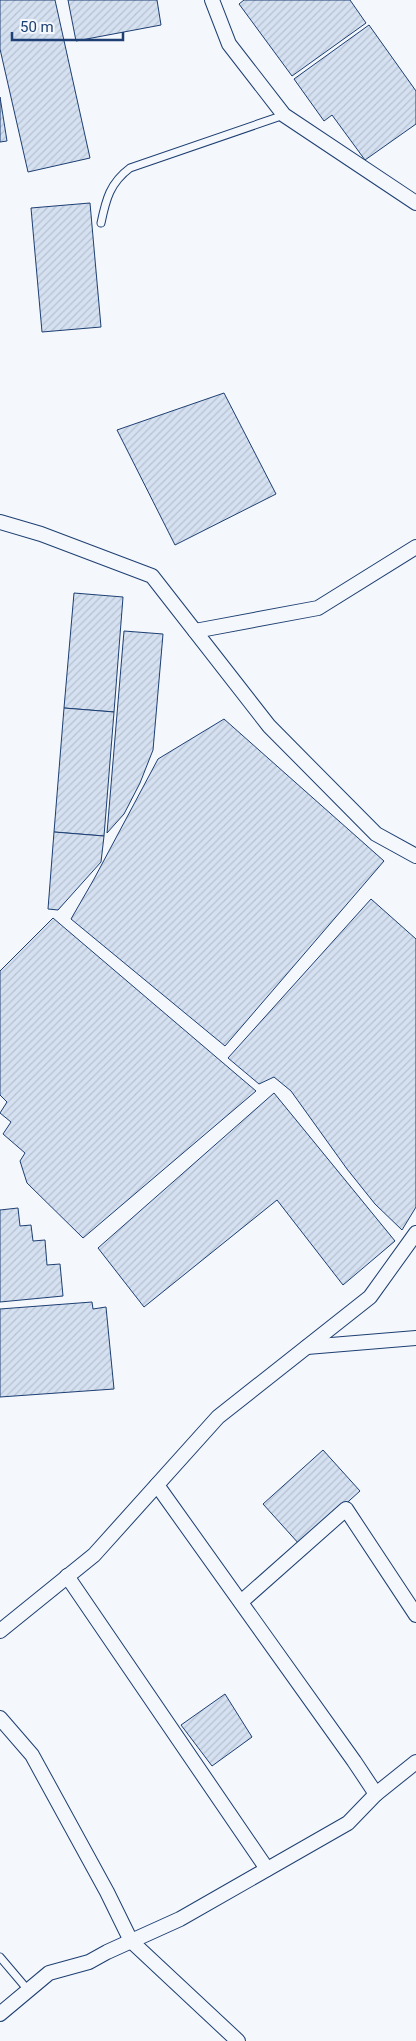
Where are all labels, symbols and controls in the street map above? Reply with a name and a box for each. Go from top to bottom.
scale bar [12,10,124,42]
text: 50 m [20,18,54,36]

